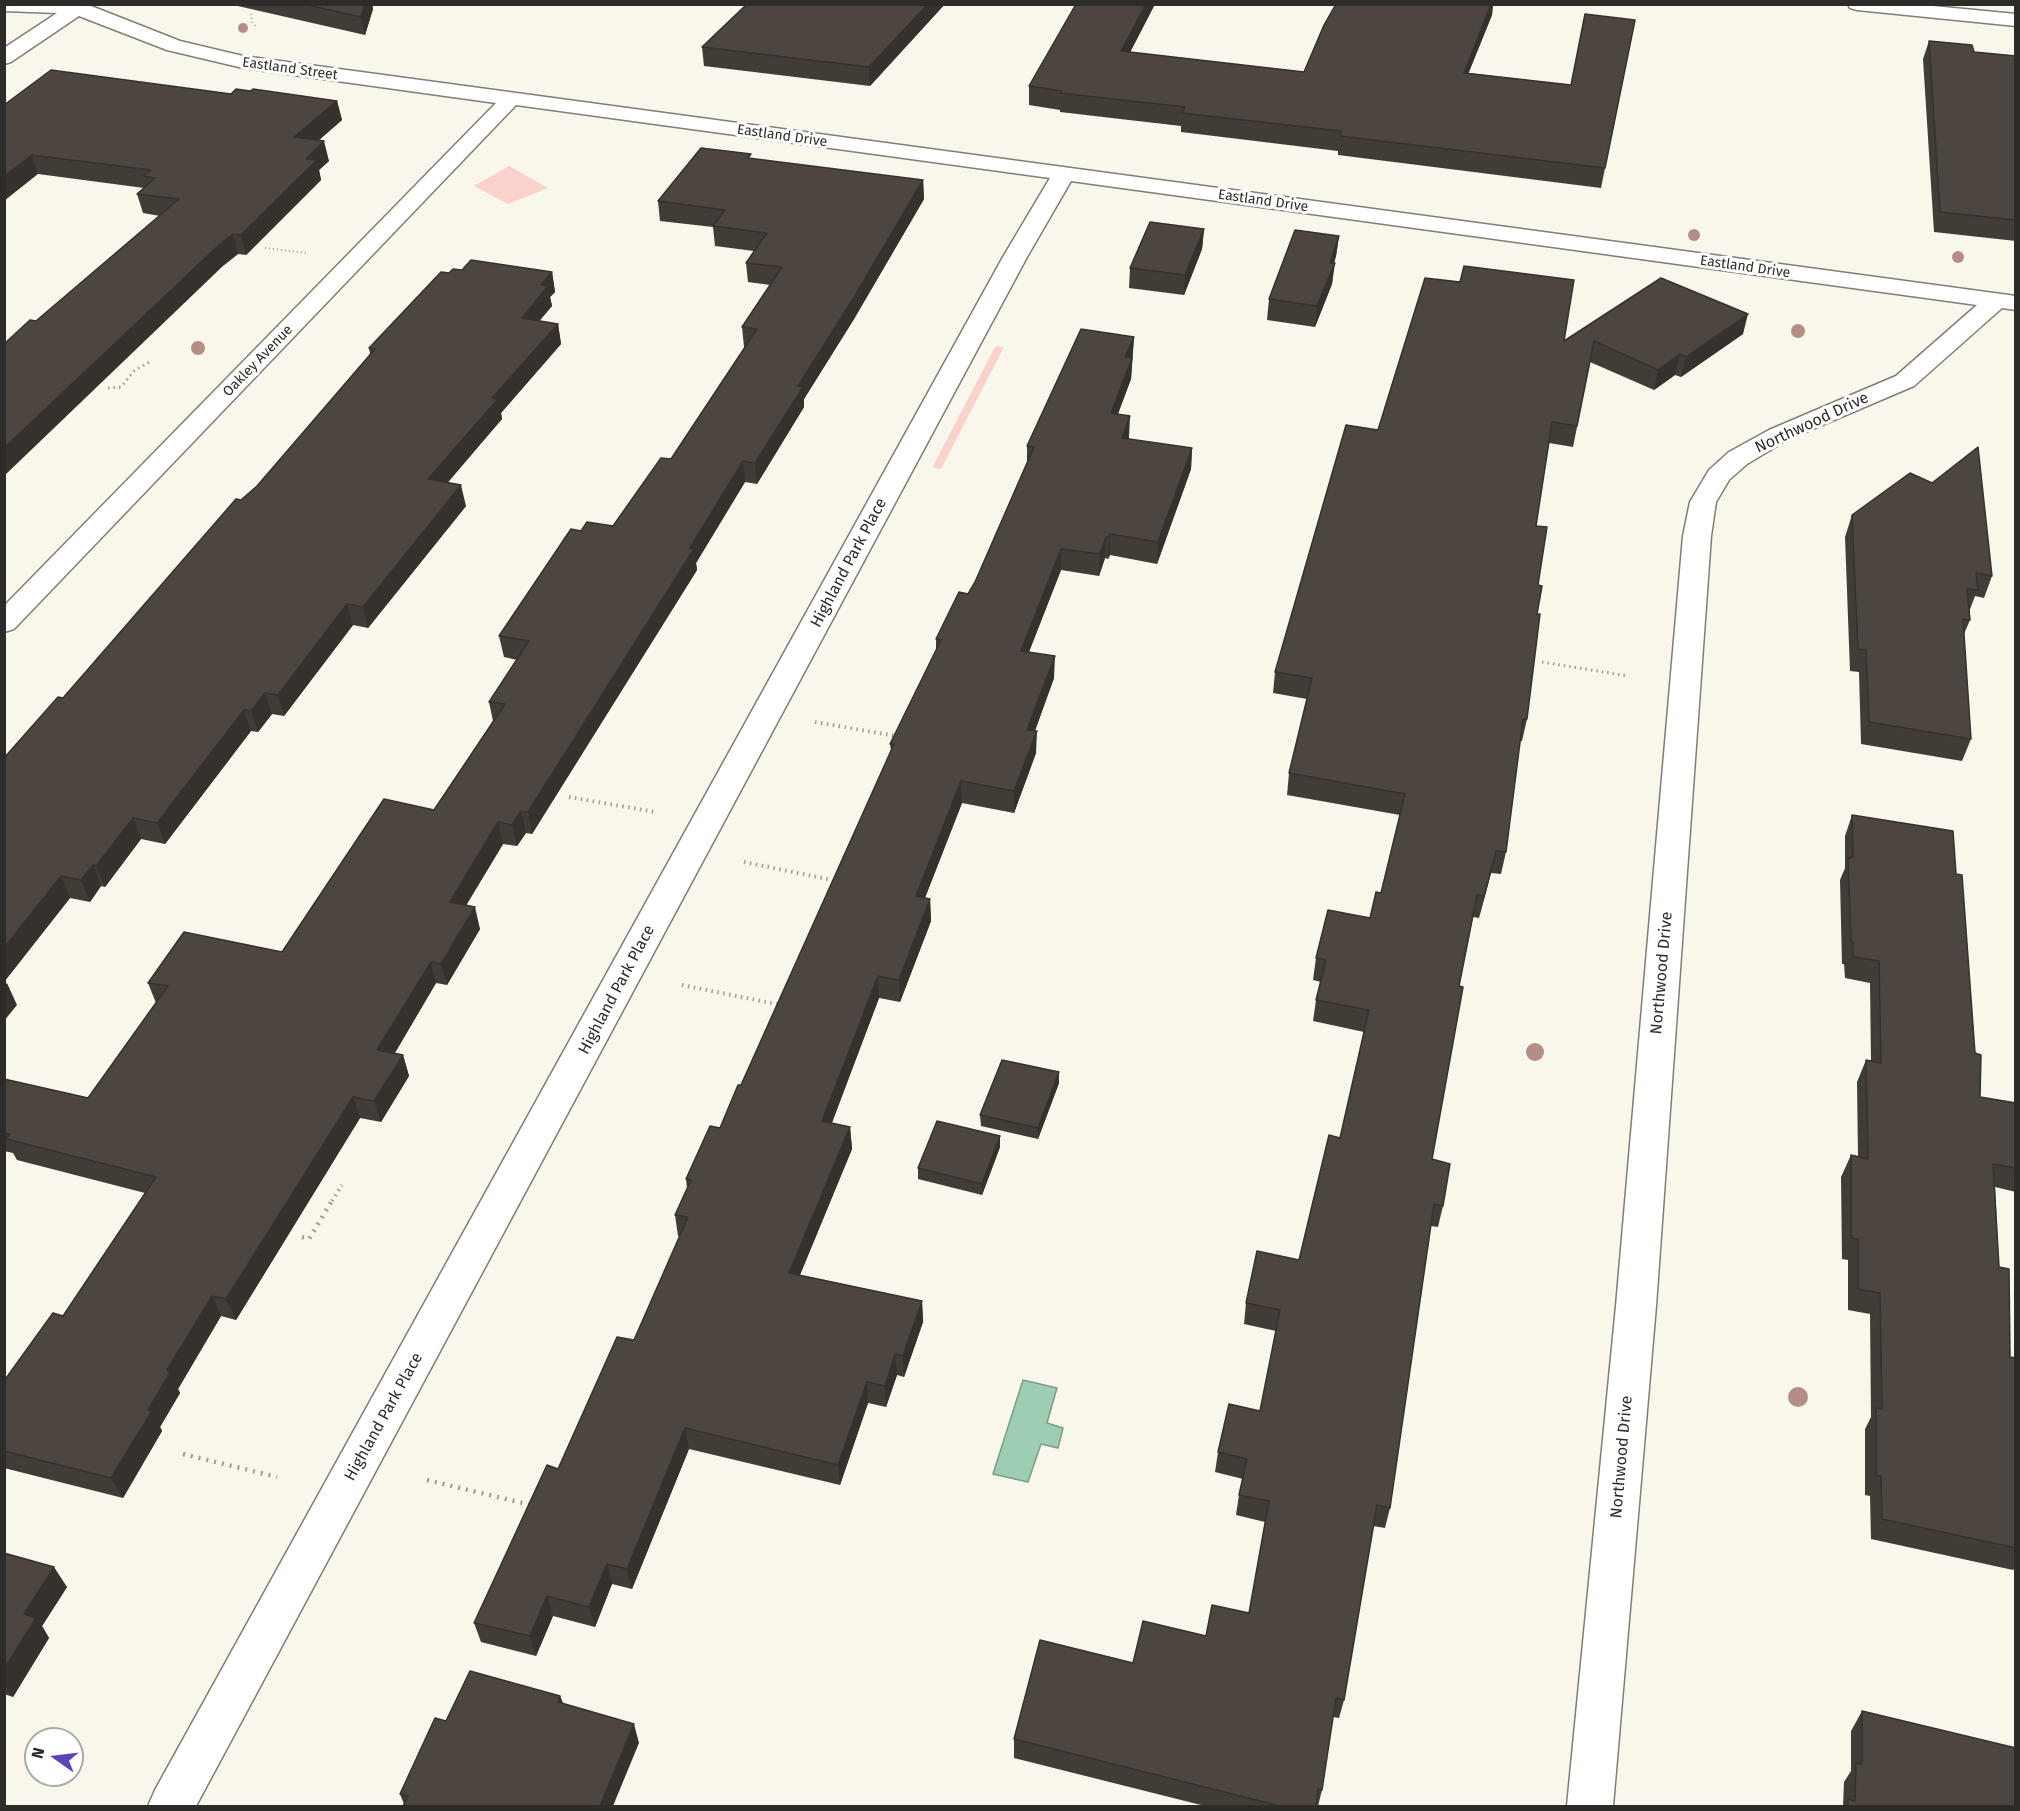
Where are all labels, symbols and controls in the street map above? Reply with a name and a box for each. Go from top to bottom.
street label: Eastland Street [241,54,339,84]
street label: Eastland Drive [736,121,828,151]
street label: Eastland Drive [1217,186,1309,216]
street label: Eastland Drive [1699,252,1791,282]
street label: Oakley Avenue [220,322,296,400]
street label: Northwood Drive [1752,388,1872,458]
street label: Highland Park Place [807,495,891,631]
street label: Northwood Drive [1647,911,1677,1035]
street label: Highland Park Place [575,922,659,1058]
street label: Highland Park Place [341,1349,427,1485]
street label: Northwood Drive [1607,1395,1637,1519]
north arrow [24,1727,84,1787]
text: N [27,1746,48,1760]

